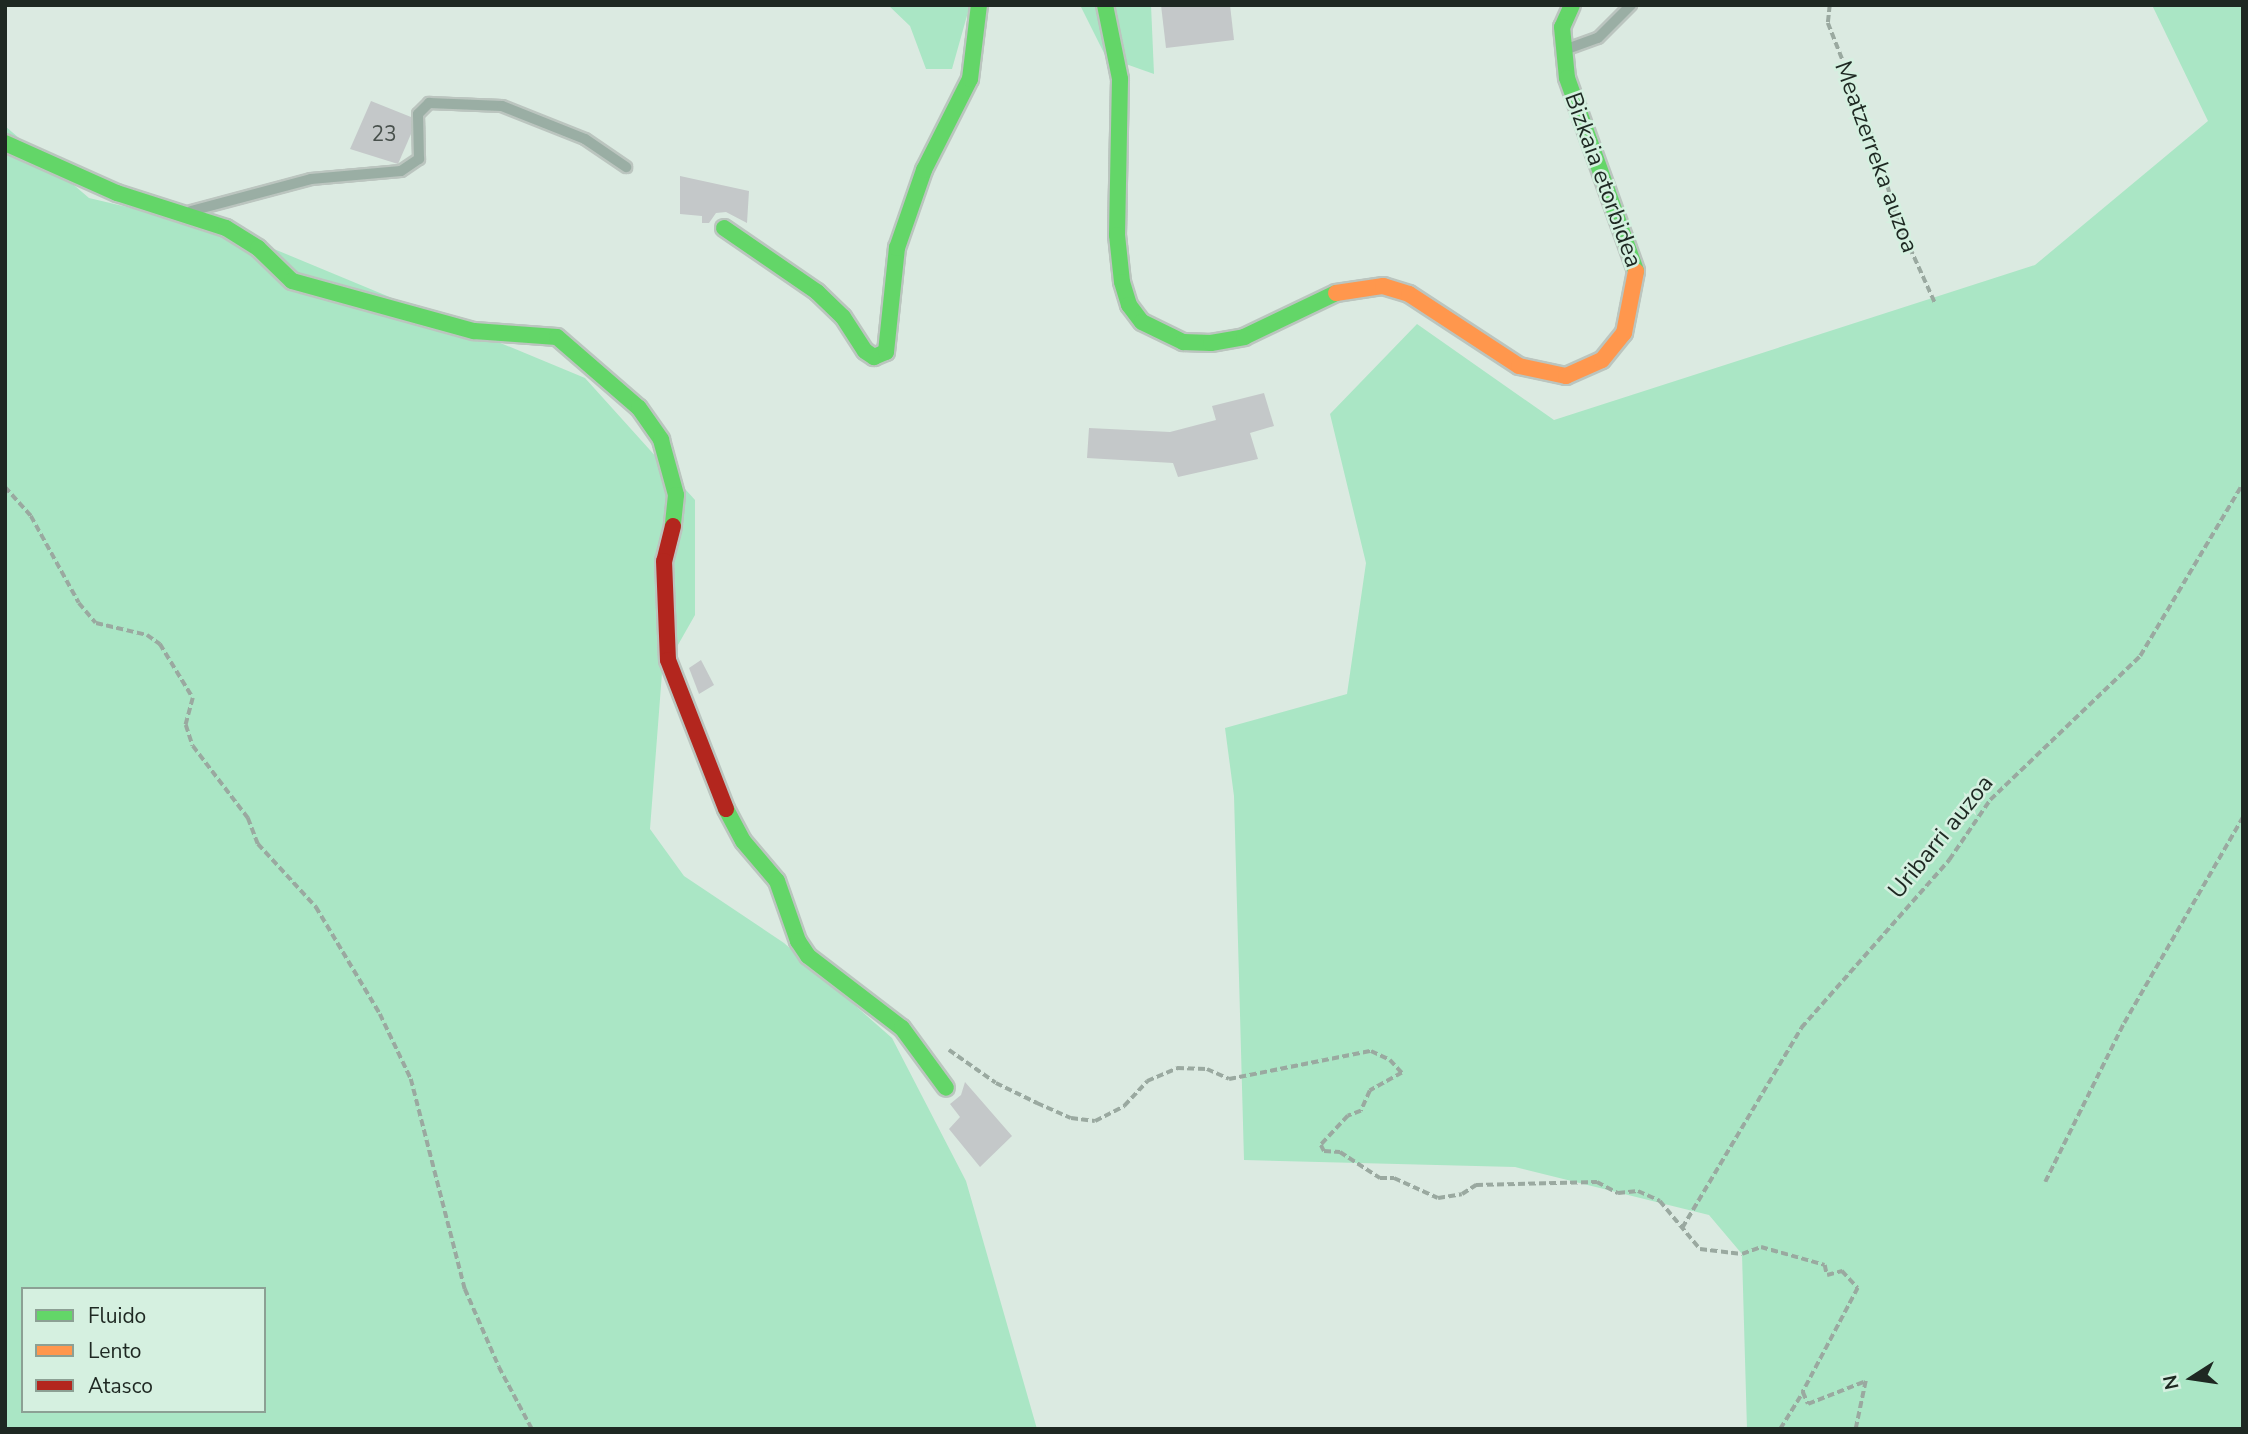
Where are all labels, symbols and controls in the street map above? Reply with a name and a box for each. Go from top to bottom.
street label: Meatzerreka auzoa [1828,57,1924,257]
street label: Bizkaia etorbidea [1558,89,1648,271]
house number: 23 [371,121,397,147]
street label: Uribarri auzoa [1882,770,2000,904]
legend [21,1287,266,1413]
text: Fluido [88,1302,146,1330]
text: Lento [88,1337,141,1365]
north arrow [2157,1343,2227,1413]
text: Atasco [88,1372,153,1400]
text: N [2157,1373,2186,1392]

